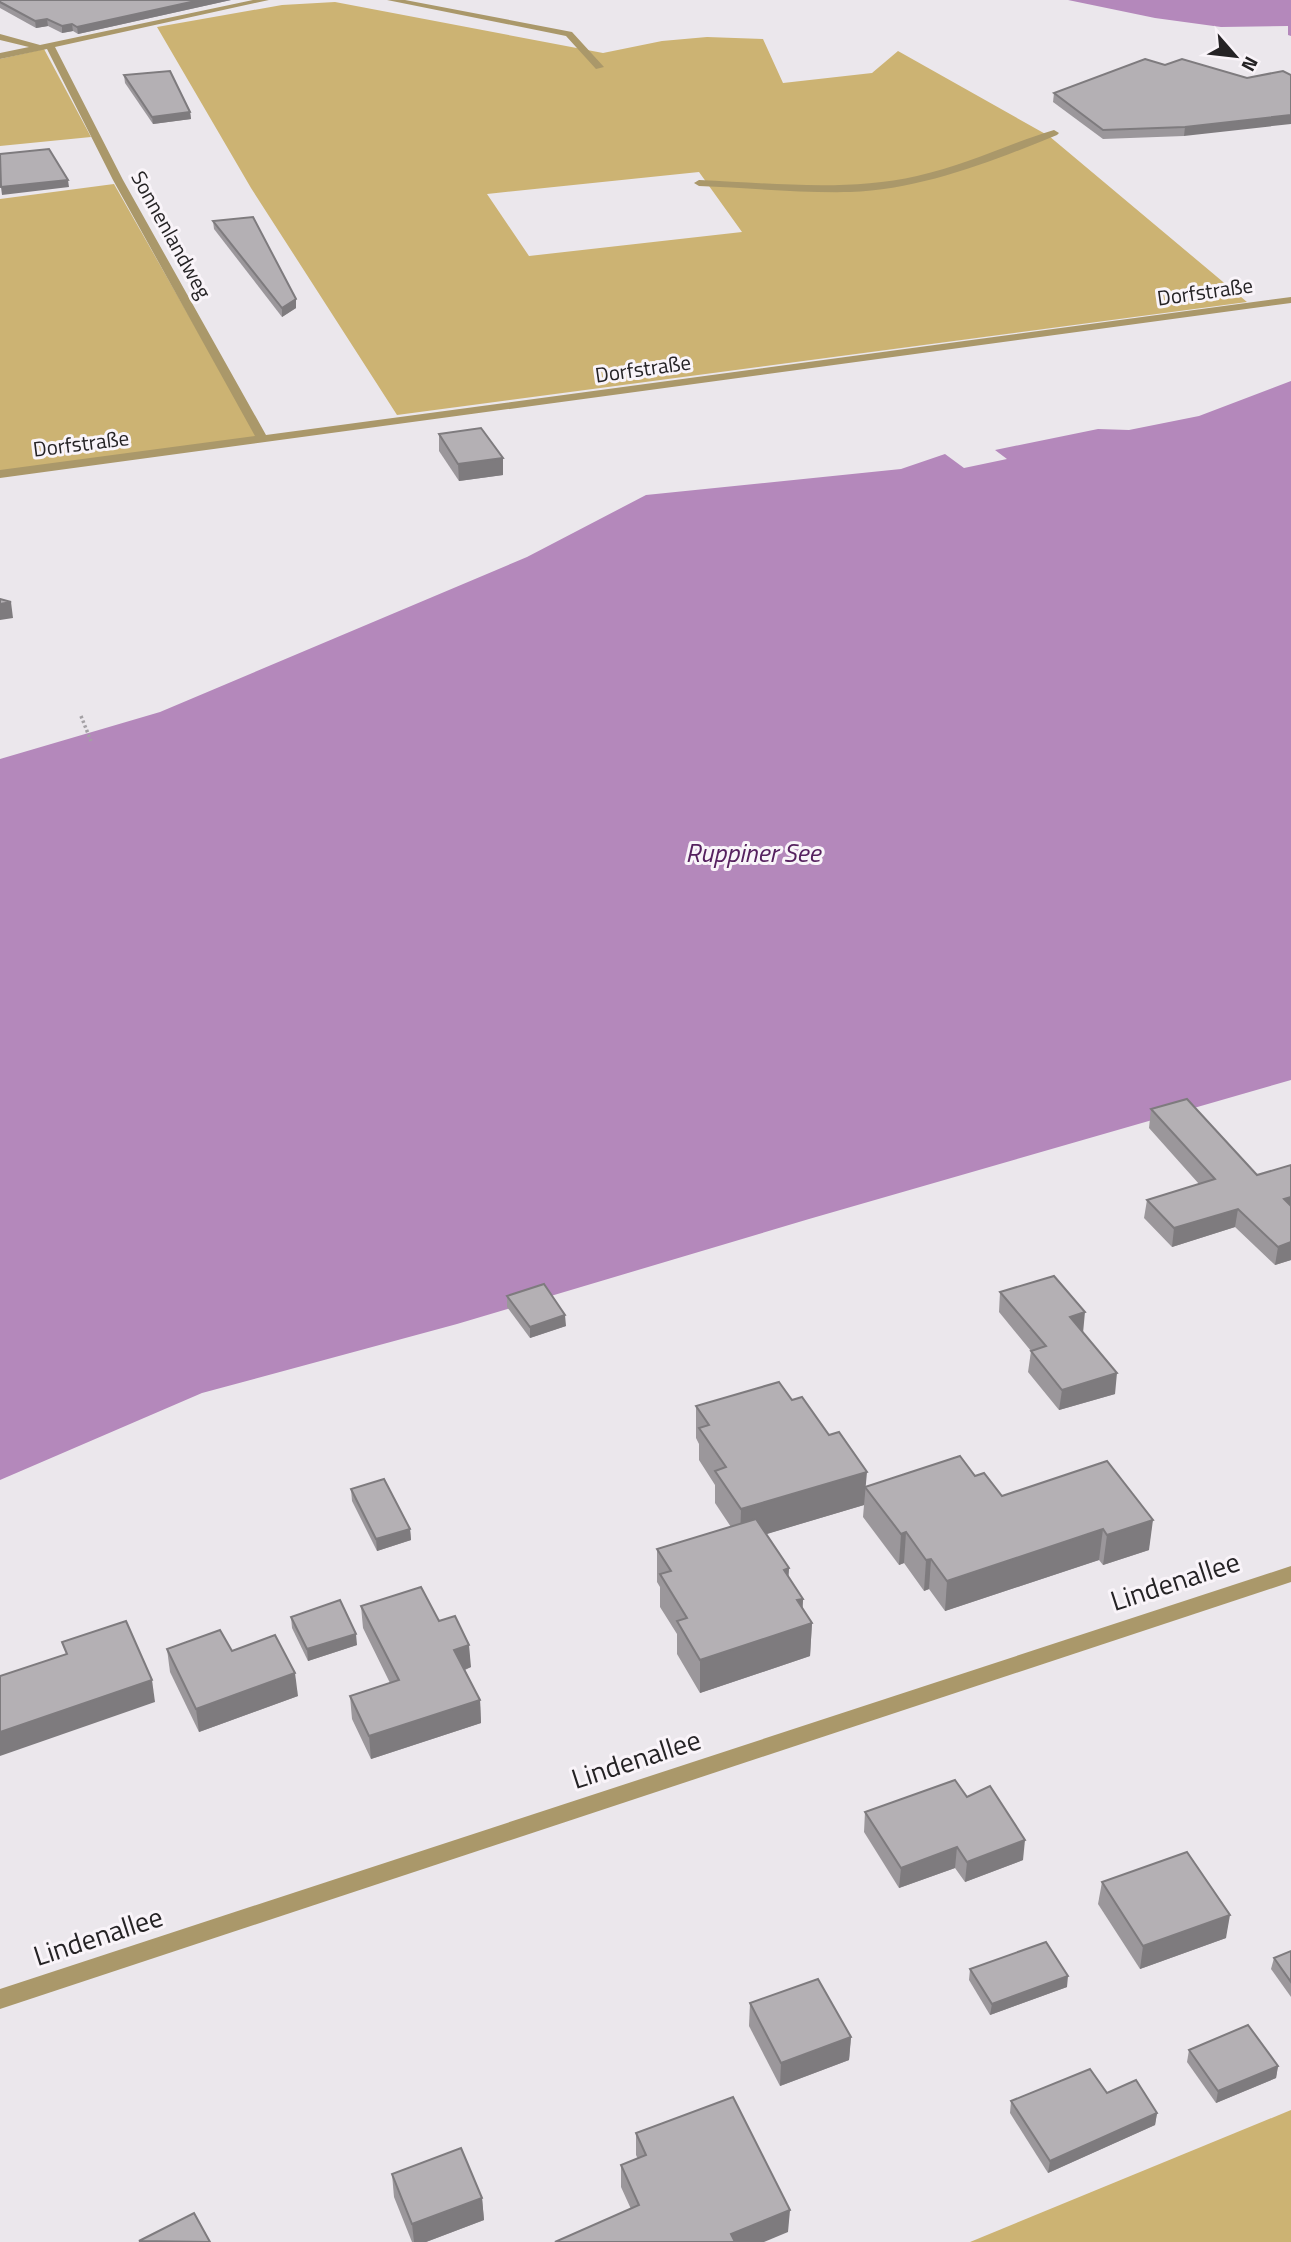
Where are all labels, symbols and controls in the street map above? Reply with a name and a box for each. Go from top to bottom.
north arrow [1200,21,1270,91]
text: N [1235,52,1266,77]
street label: Sonnenlandweg [123,165,220,305]
street label: Dorfstraße [1155,268,1255,314]
street label: Dorfstraße [593,345,693,391]
street label: Dorfstraße [31,421,131,465]
water label: Ruppiner See [686,833,822,872]
street label: Lindenallee [1105,1539,1245,1622]
street label: Lindenallee [566,1717,706,1800]
street label: Lindenallee [28,1894,168,1977]

